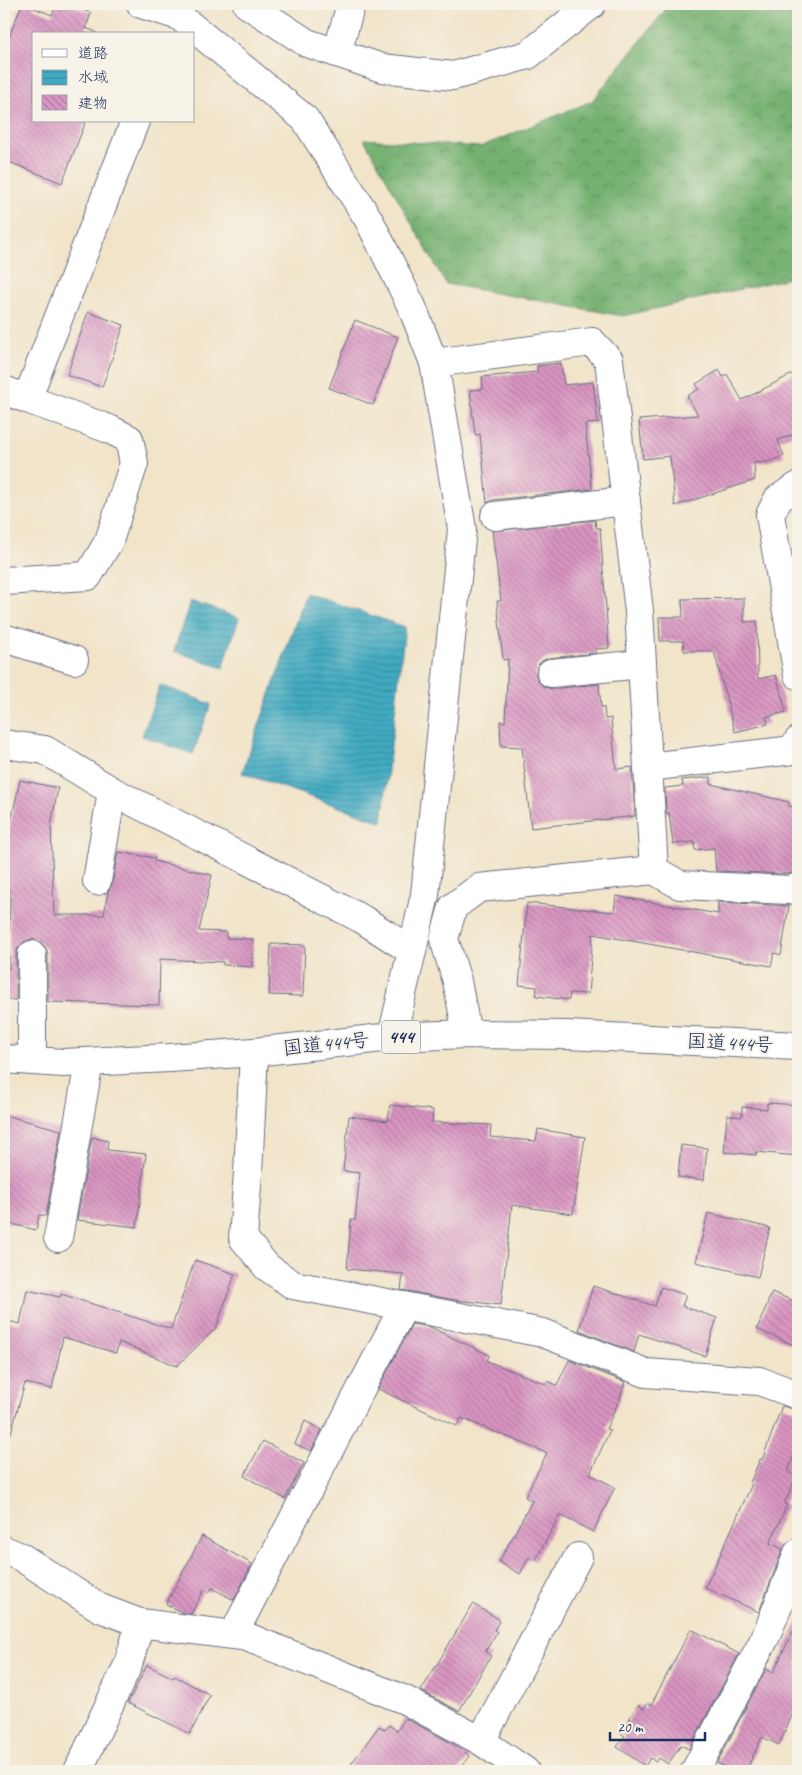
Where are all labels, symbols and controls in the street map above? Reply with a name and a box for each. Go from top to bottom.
legend [32,32,195,122]
text: 道路 [78,44,108,63]
text: 水域 [78,68,108,87]
text: 建物 [78,94,108,113]
road number: 444 [382,1020,420,1054]
street label: 国道444号 [281,1027,371,1061]
street label: 国道444号 [686,1028,774,1058]
scale bar [610,1710,704,1742]
text: 20 m [617,1718,644,1737]

